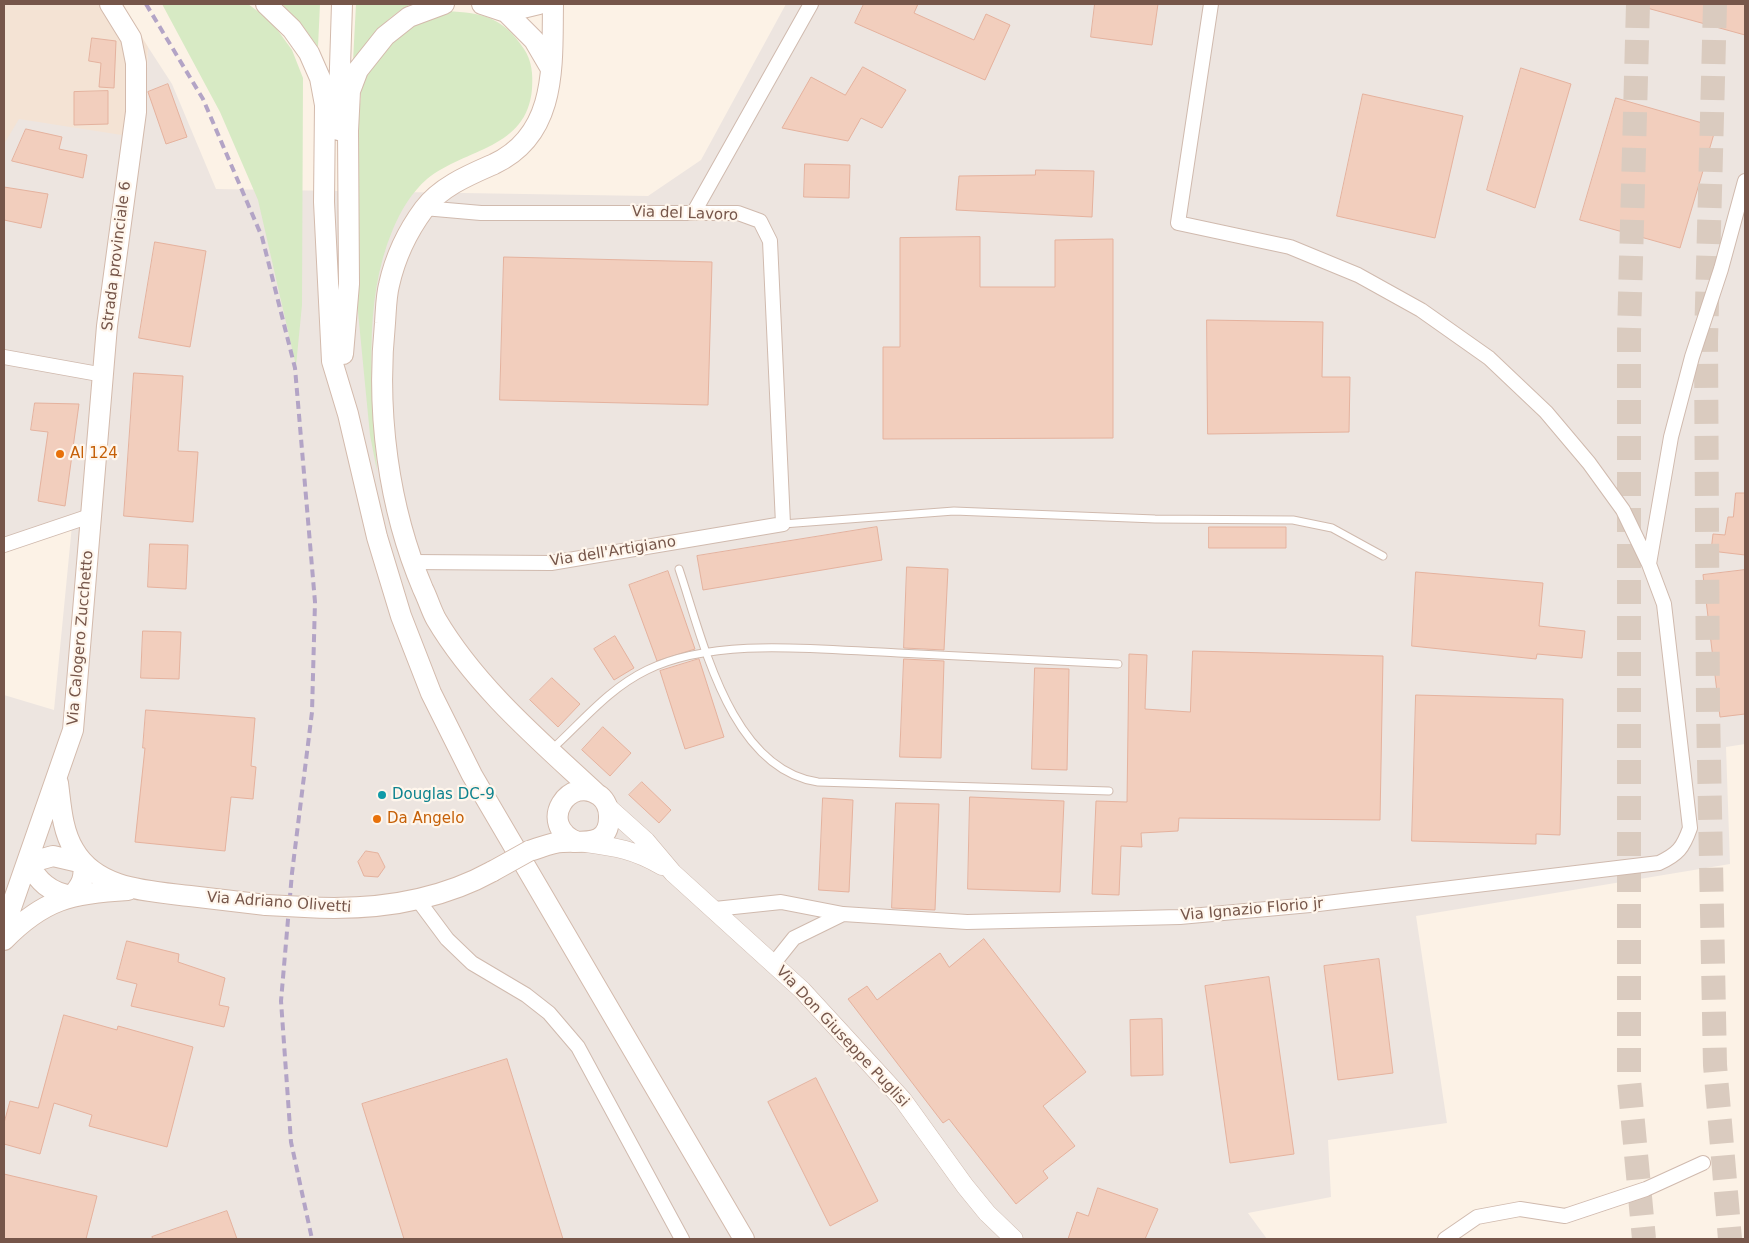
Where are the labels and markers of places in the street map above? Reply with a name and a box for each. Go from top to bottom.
place label: Al 124 [70,445,118,463]
marker: Al 124 [54,448,66,460]
place label: Douglas DC-9 [392,786,495,804]
marker: Douglas DC-9 [376,789,388,801]
place label: Da Angelo [387,810,464,828]
marker: Da Angelo [371,813,383,825]

